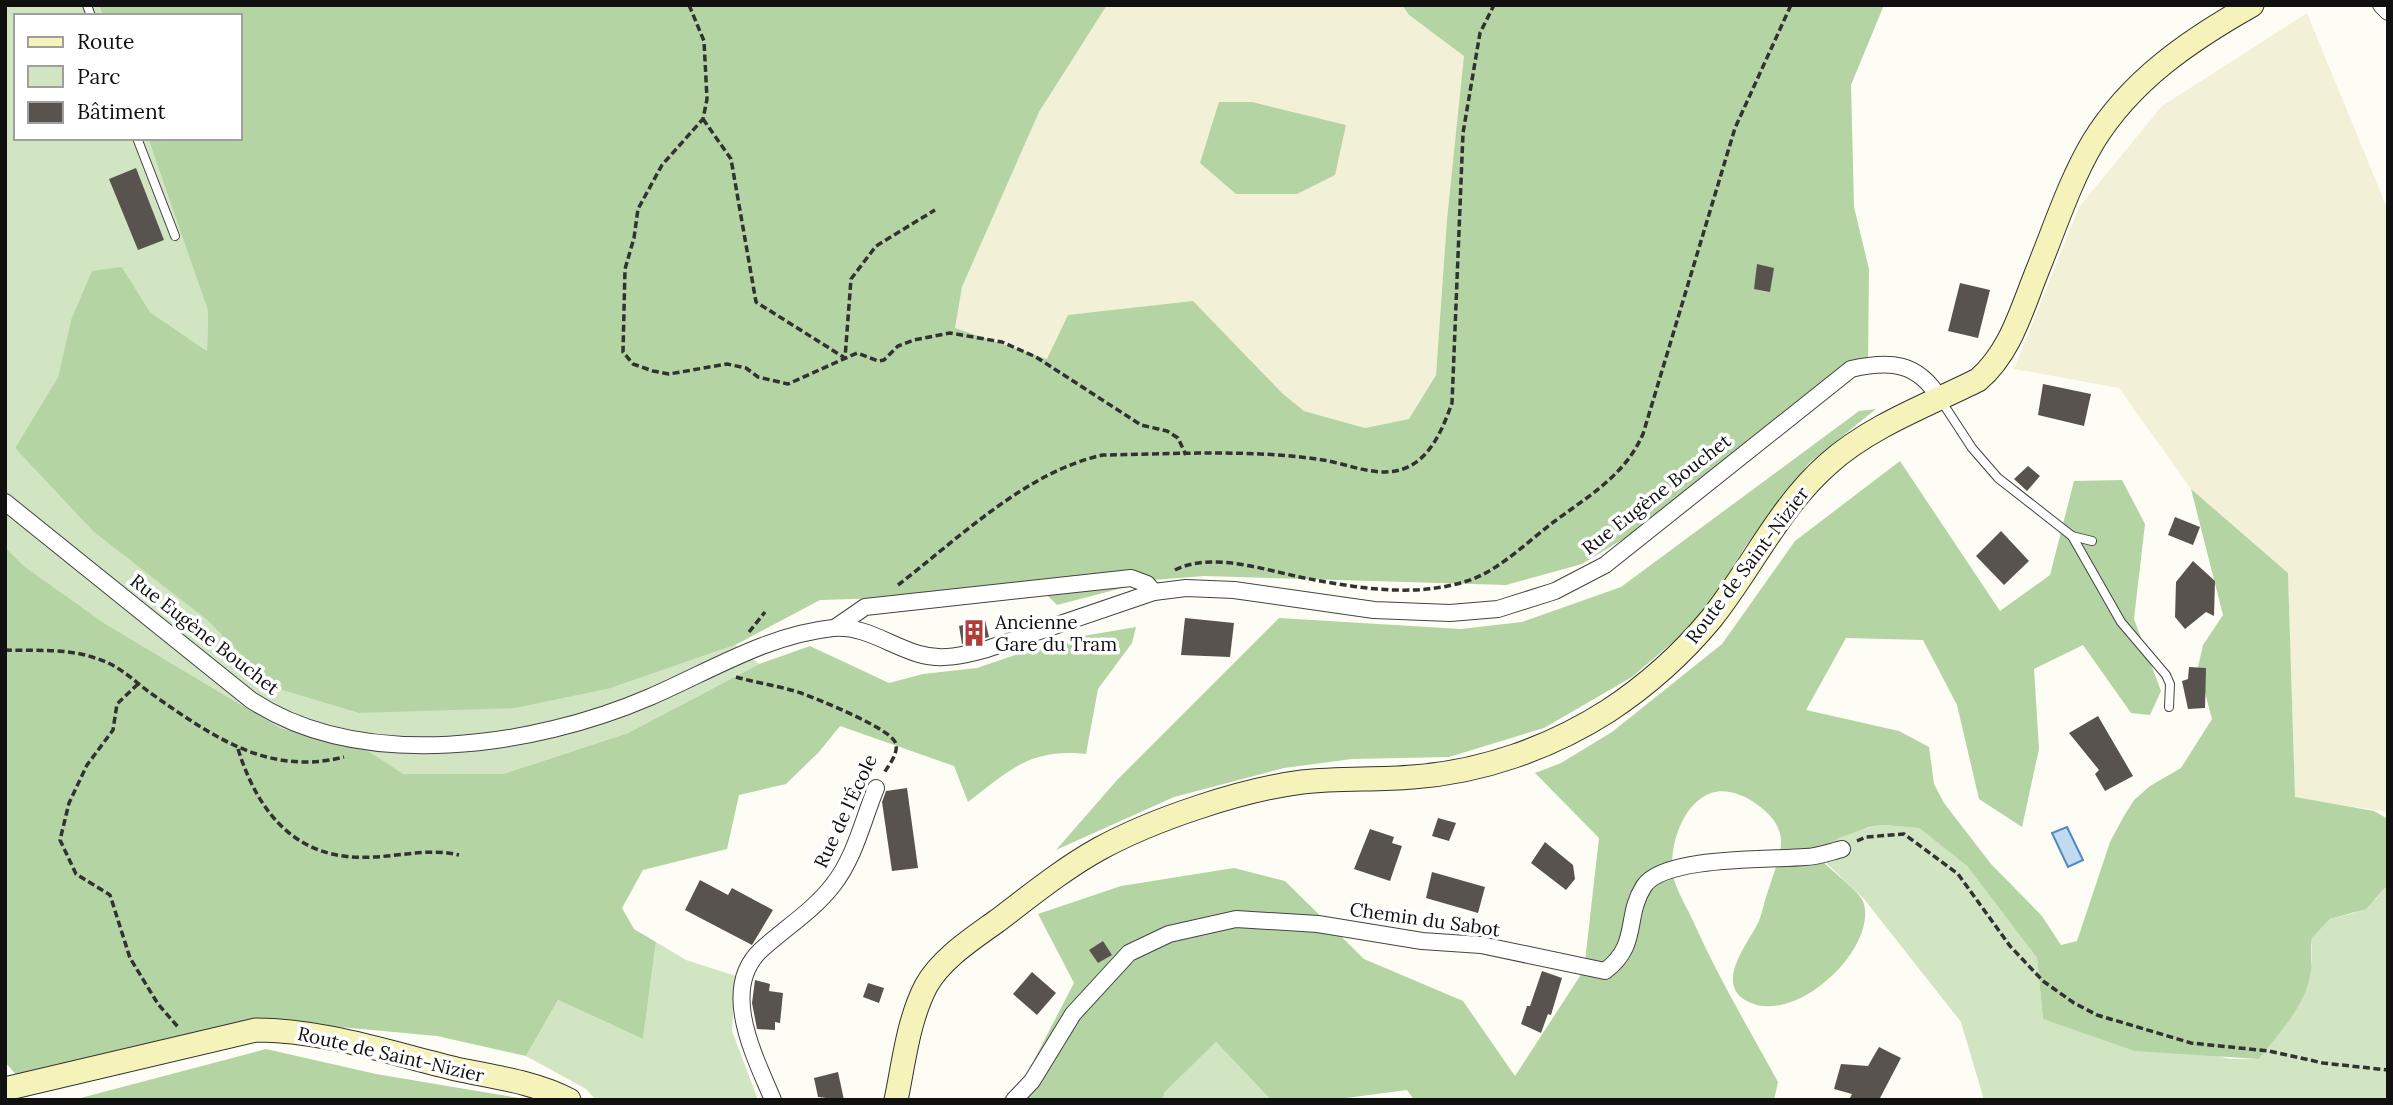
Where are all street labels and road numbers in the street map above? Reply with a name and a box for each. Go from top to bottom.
street label: Rue Eugène Bouchet [1577,428,1736,560]
street label: Route de Saint-Nizier [1680,481,1814,648]
street label: Rue Eugène Bouchet [126,568,285,700]
street label: Rue de l'École [808,750,882,872]
street label: Chemin du Sabot [1348,897,1502,942]
street label: Route de Saint-Nizier [295,1021,487,1087]

